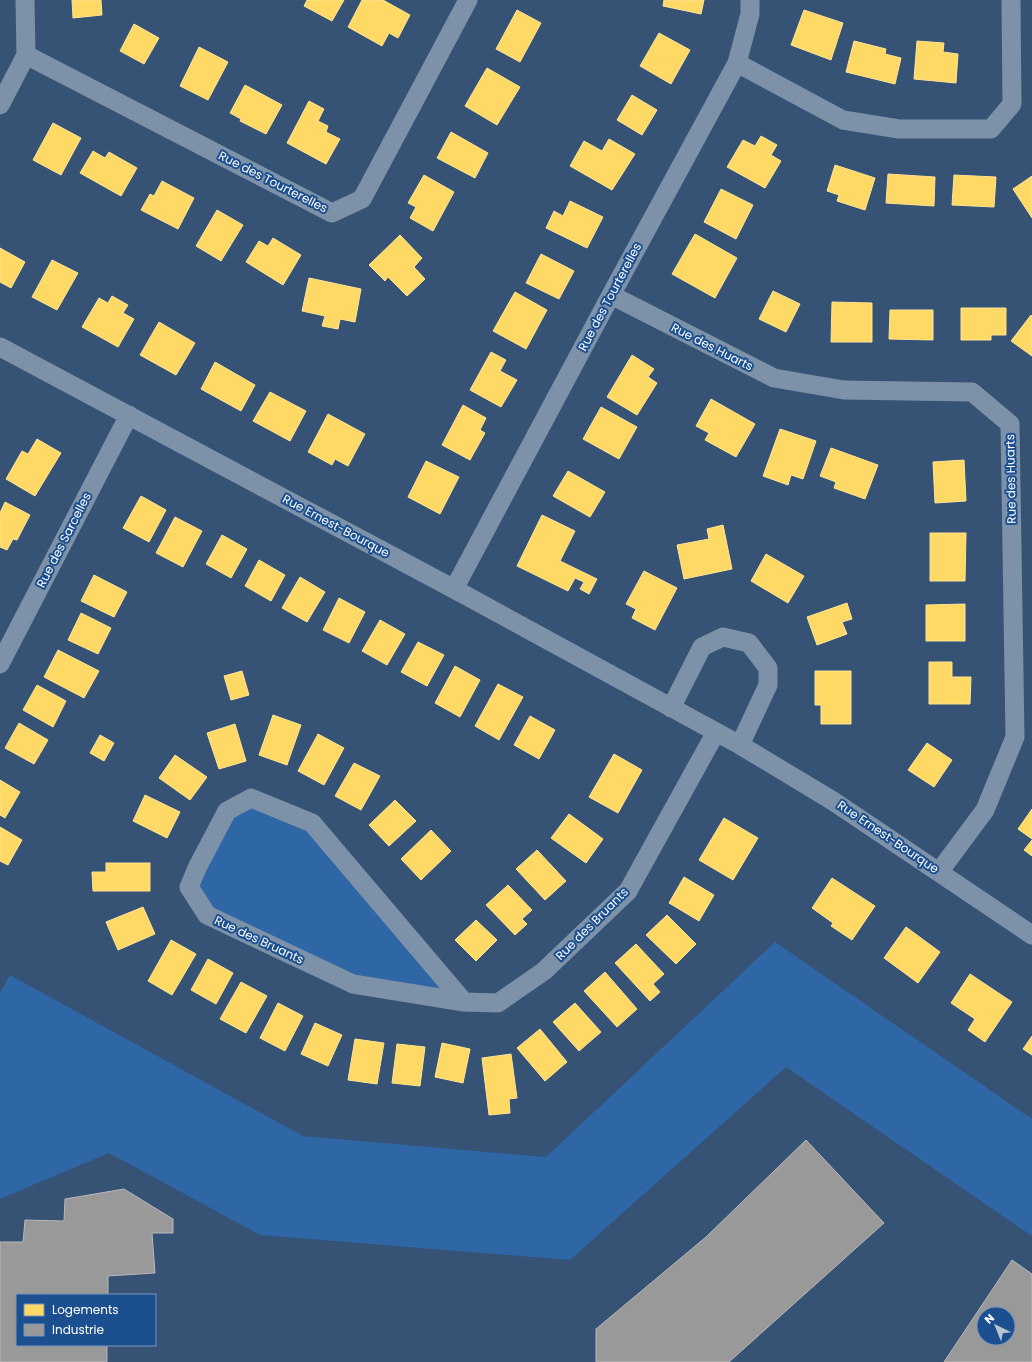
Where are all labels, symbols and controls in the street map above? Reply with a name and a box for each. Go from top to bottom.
street label: Rue des Tourterelles [216,147,331,216]
street label: Rue des Tourterelles [574,240,645,354]
street label: Rue des Huarts [668,319,756,375]
street label: Rue des Huarts [1001,434,1020,524]
street label: Rue des Sarcelles [32,489,95,590]
street label: Rue Ernest-Bourque [280,490,393,561]
street label: Rue Ernest-Bourque [834,796,942,877]
street label: Rue des Bruants [551,883,632,964]
street label: Rue des Bruants [212,911,307,968]
legend [16,1294,156,1346]
text: Logements [52,1301,119,1318]
north arrow [976,1306,1016,1346]
text: N [981,1310,998,1327]
text: Industrie [52,1321,104,1338]

